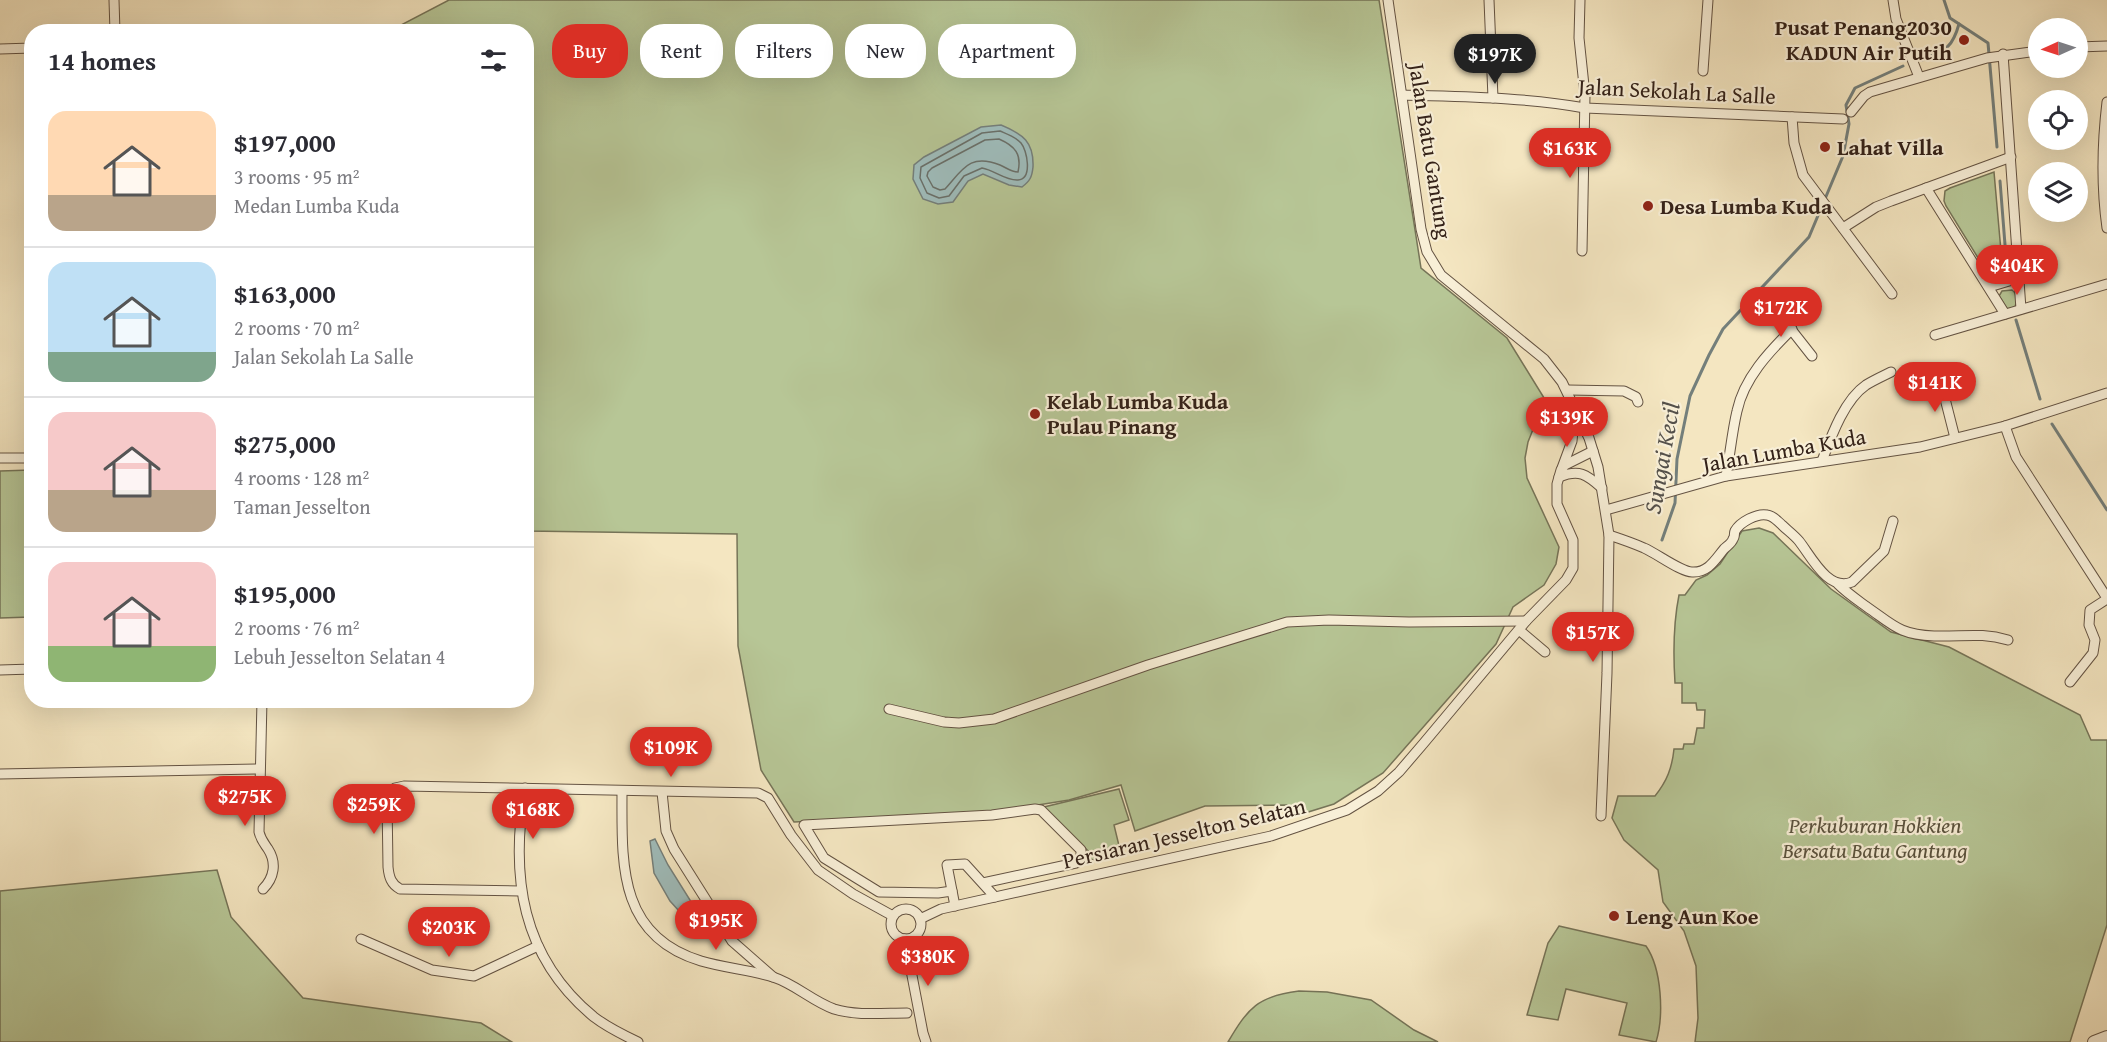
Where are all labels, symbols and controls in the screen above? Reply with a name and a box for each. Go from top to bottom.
place label: Pusat Penang2030 KADUN Air Putih [1775,11,1952,68]
north arrow [2028,18,2088,78]
map controls [2028,18,2088,222]
chip: Buy [552,24,628,78]
chip: Rent [640,24,723,78]
chip: Filters [735,24,833,78]
chip: New [845,24,926,78]
chip: Apartment [938,24,1076,78]
marker: Pusat Penang2030 KADUN Air Putih [1957,33,1971,47]
pin: $197K [1453,34,1537,85]
text: $197K [1468,39,1522,68]
text: 14 homes [48,41,156,80]
icon: filters [477,44,510,77]
street label: Jalan Batu Gantung [1401,58,1461,241]
street label: Jalan Sekolah La Salle [1574,70,1777,112]
button: locate [2028,90,2088,150]
text: $197,000 [234,123,336,162]
pin: $163K [1528,128,1612,179]
place label: Lahat Villa [1837,131,1944,163]
text: $163K [1543,133,1597,162]
icon: home [96,135,168,207]
marker: Lahat Villa [1818,140,1832,154]
text: 3 rooms · 95 m² [234,162,360,191]
button: layers [2028,162,2088,222]
place label: Desa Lumba Kuda [1660,190,1833,222]
text: Medan Lumba Kuda [234,191,399,220]
marker: Desa Lumba Kuda [1641,199,1655,213]
pin: $404K [1975,245,2059,296]
text: $404K [1990,250,2044,279]
text: $163,000 [234,274,336,313]
icon: home [96,286,168,358]
pin: $172K [1739,287,1823,338]
text: $172K [1754,292,1808,321]
text: 2 rooms · 70 m² [234,313,360,342]
text: Jalan Sekolah La Salle [234,342,414,371]
pin: $141K [1893,362,1977,413]
text: $141K [1908,367,1962,396]
place label: Kelab Lumba Kuda Pulau Pinang [1047,385,1229,442]
pin: $139K [1525,397,1609,448]
water label: Sungai Kecil [1634,399,1689,516]
text: $139K [1540,402,1594,431]
marker: Kelab Lumba Kuda Pulau Pinang [1028,407,1042,421]
street label: Jalan Lumba Kuda [1697,420,1869,481]
text: $275,000 [234,424,336,463]
icon: home [96,436,168,508]
text: 4 rooms · 128 m² [234,463,369,492]
text: Taman Jesselton [234,492,370,521]
text: $195,000 [234,574,336,613]
icon: home [96,586,168,658]
pin: $157K [1551,612,1635,663]
text: 2 rooms · 76 m² [234,613,360,642]
text: $157K [1566,617,1620,646]
text: Lebuh Jesselton Selatan 4 [234,642,445,671]
pin: $109K [629,727,713,778]
text: $109K [644,732,698,761]
pin: $275K [203,776,287,827]
text: $275K [218,781,272,810]
pin: $259K [332,784,416,835]
text: $259K [347,789,401,818]
pin: $168K [491,789,575,840]
street label: Persiaran Jesselton Selatan [1059,789,1309,877]
text: $168K [506,794,560,823]
park label: Perkuburan Hokkien Bersatu Batu Gantung [1781,809,1968,866]
pin: $195K [674,900,758,951]
place label: Leng Aun Koe [1626,900,1759,932]
text: $195K [689,905,743,934]
pin: $203K [407,907,491,958]
marker: Leng Aun Koe [1607,909,1621,923]
text: $203K [422,912,476,941]
pin: $380K [886,936,970,987]
text: $380K [901,941,955,970]

